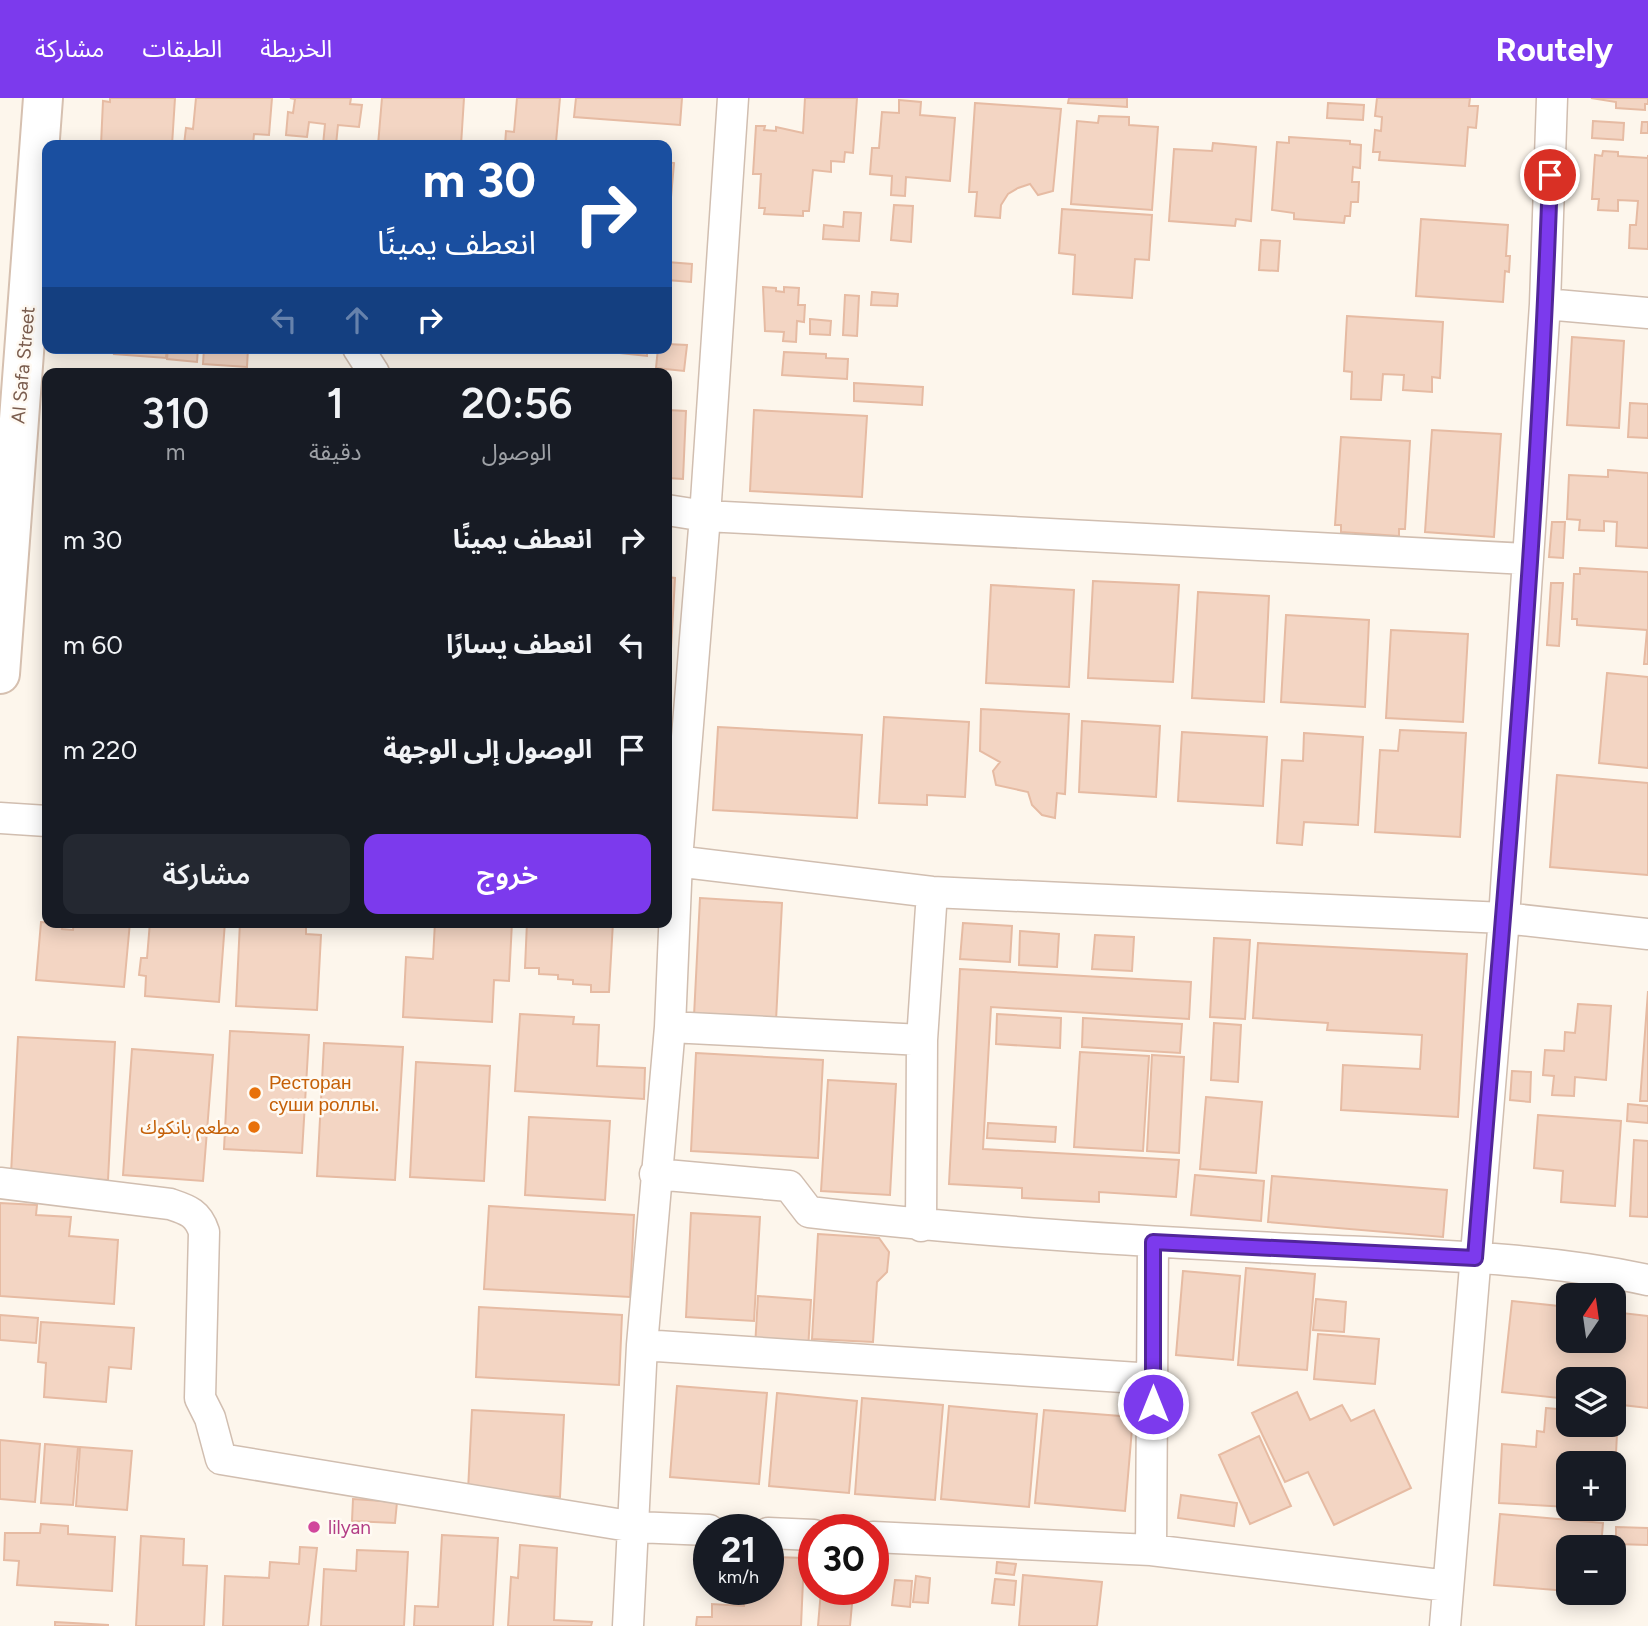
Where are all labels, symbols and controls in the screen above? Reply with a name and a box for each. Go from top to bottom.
text: Routely [1495,30,1613,69]
text: مشاركة [35,34,104,63]
text: الطبقات [142,34,222,63]
text: الخريطة [260,34,332,63]
pin [1520,145,1580,205]
text: 30 m [423,150,536,209]
icon: arrive [1531,156,1569,194]
icon: right [560,168,651,259]
text: انعطف يمينًا [377,224,536,262]
icon: left [265,301,303,339]
icon: ahead [338,301,376,339]
icon: right [411,301,449,339]
street label: Al Safa Street [6,305,40,425]
text: 1 [326,378,344,429]
text: 20:56 [461,378,572,429]
text: 310 [142,388,209,439]
text: m [166,438,185,466]
text: دقيقة [309,438,361,466]
text: الوصول [482,438,552,466]
icon: right [613,521,651,559]
text: انعطف يمينًا [453,523,592,555]
text: 30 m [63,524,122,556]
icon: left [613,626,651,664]
text: انعطف يسارًا [446,628,592,660]
text: 60 m [63,629,123,661]
icon: arrive [613,731,651,769]
text: الوصول إلى الوجهة [383,733,592,765]
text: 220 m [63,734,137,766]
button: مشاركة [63,834,350,914]
button: خروج [364,834,651,914]
place label: Ресторан суши роллы. [269,1071,379,1116]
marker: Ресторан суши роллы. [247,1085,263,1101]
place label: مطعم بانكوك [140,1116,240,1142]
marker: مطعم بانكوك [246,1119,262,1135]
north arrow [1556,1283,1626,1353]
map controls [1556,1283,1626,1605]
position arrow [1116,1367,1190,1441]
button: layers [1556,1367,1626,1437]
button: + [1556,1451,1626,1521]
speed limit sign: 30 [798,1514,889,1605]
place label: lilyan [328,1516,371,1539]
marker: lilyan [306,1519,322,1535]
text: 21 [721,1529,756,1571]
button: − [1556,1535,1626,1605]
text: km/h [718,1566,759,1588]

